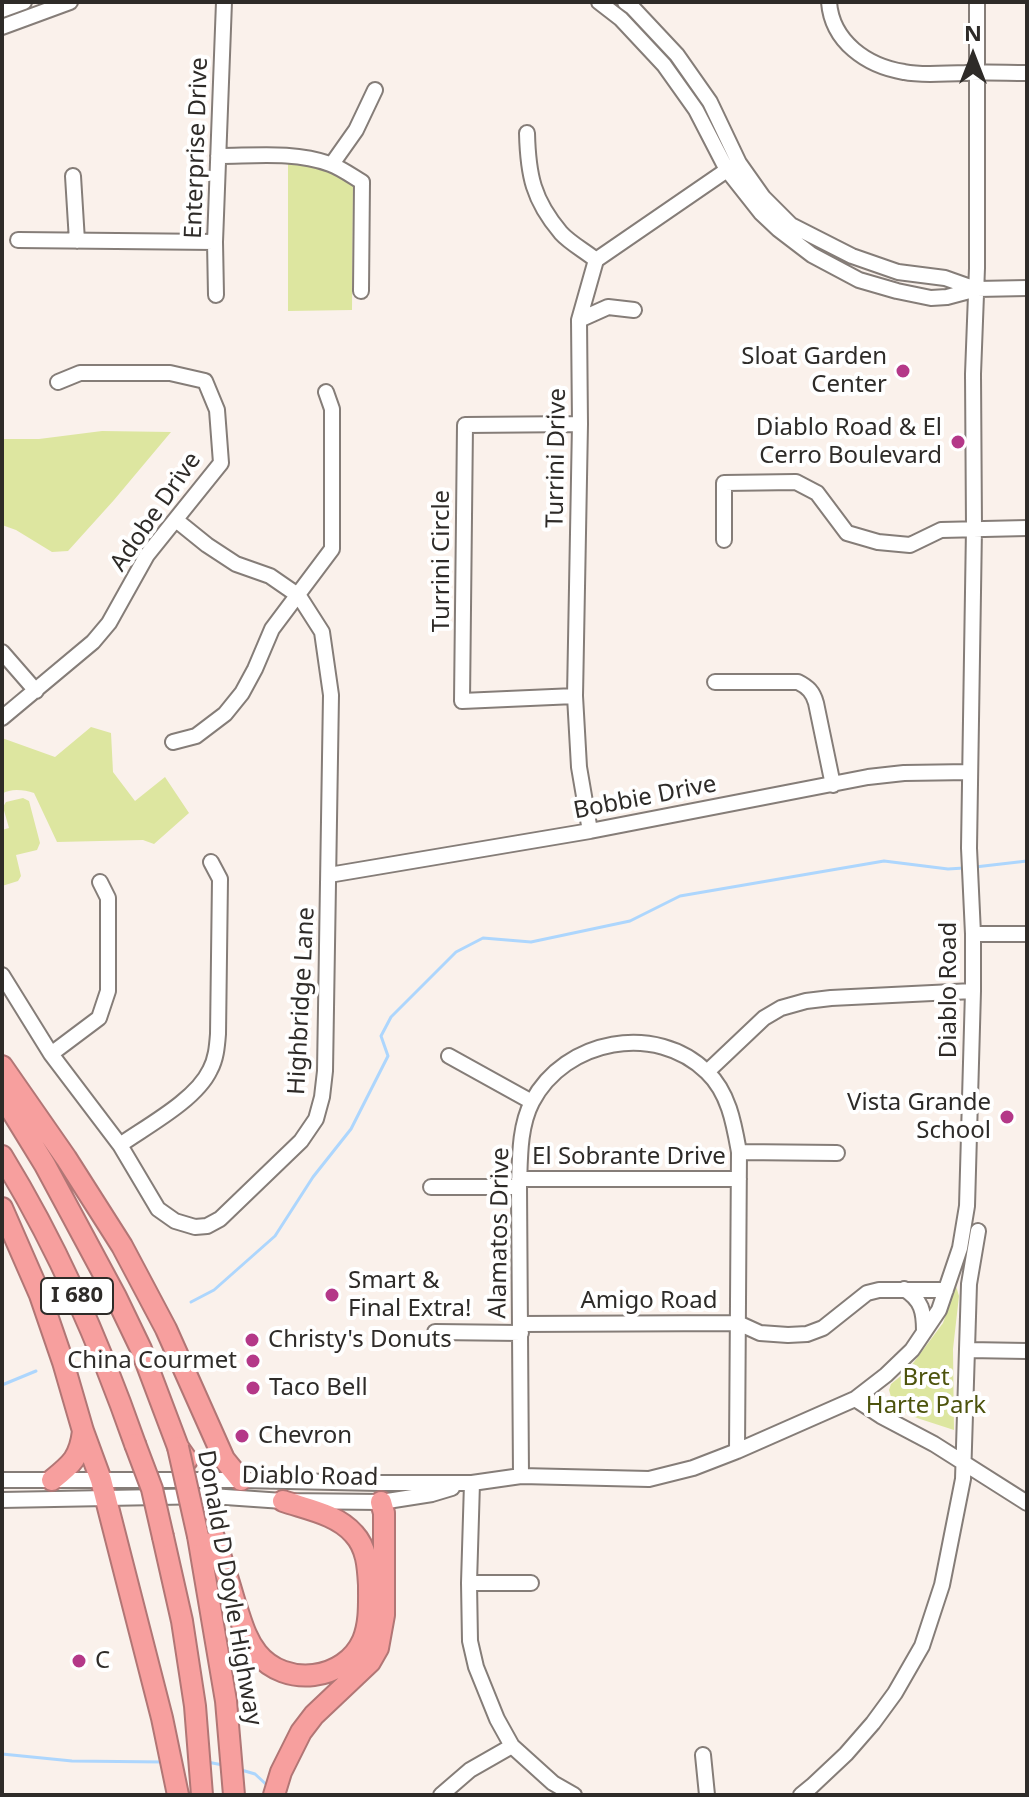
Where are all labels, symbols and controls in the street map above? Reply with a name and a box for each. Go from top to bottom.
north arrow [933,16,1013,96]
text: N [964,17,982,47]
street label: Enterprise Drive [179,57,215,239]
place label: Sloat Garden Center [741,343,887,399]
marker: Sloat Garden Center [894,362,912,380]
street label: Turrini Drive [541,388,573,528]
place label: Diablo Road & El Cerro Boulevard [756,414,942,470]
marker: Diablo Road & El Cerro Boulevard [949,433,967,451]
street label: Adobe Drive [104,447,208,577]
street label: Turrini Circle [428,490,456,632]
street label: Bobbie Drive [571,770,719,826]
street label: Highbridge Lane [283,906,321,1096]
street label: Diablo Road [935,922,963,1058]
place label: Vista Grande School [847,1089,991,1145]
marker: Vista Grande School [998,1108,1016,1126]
street label: El Sobrante Drive [532,1143,726,1171]
street label: Alamatos Drive [484,1147,516,1319]
place label: Smart & Final Extra! [348,1267,471,1323]
road number: I 680 [41,1278,113,1314]
marker: Smart & Final Extra! [323,1286,341,1304]
street label: Amigo Road [580,1287,718,1315]
place label: Christy's Donuts [268,1326,452,1354]
marker: Christy's Donuts [243,1331,261,1349]
place label: China Courmet [67,1347,237,1375]
marker: China Courmet [244,1352,262,1370]
park label: Bret Harte Park [866,1364,986,1420]
place label: Taco Bell [269,1374,368,1402]
marker: Taco Bell [244,1379,262,1397]
place label: Chevron [258,1422,352,1450]
marker: Chevron [233,1427,251,1445]
street label: Donald D Doyle Highway [191,1448,267,1728]
street label: Diablo Road [241,1461,379,1493]
place label: C [95,1647,110,1675]
marker: C [70,1652,88,1670]

